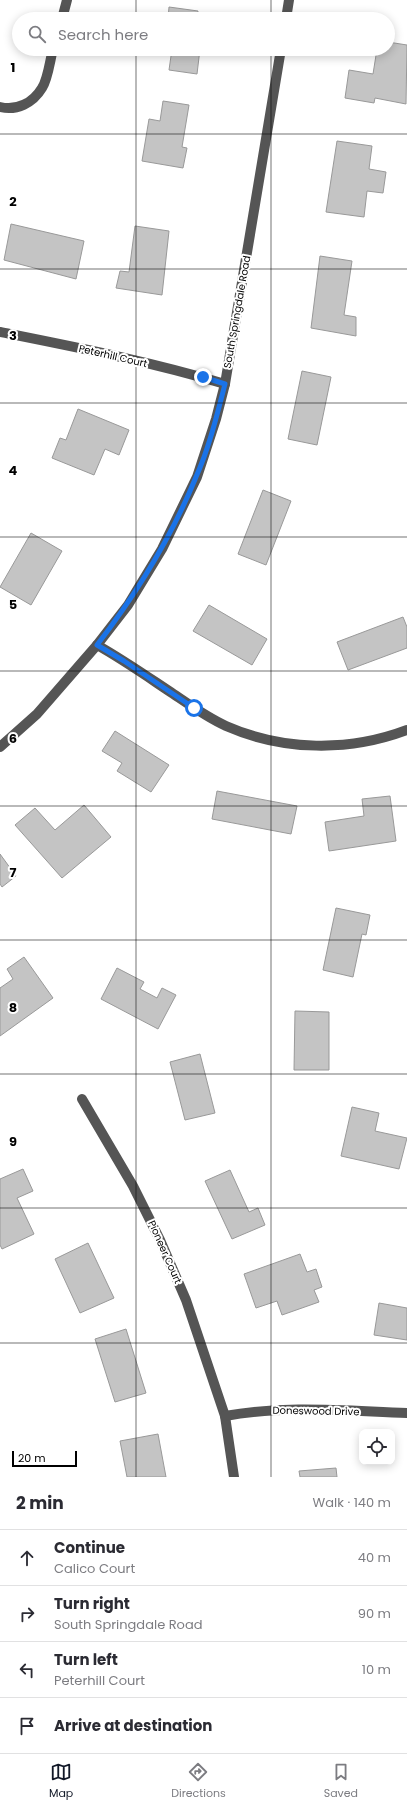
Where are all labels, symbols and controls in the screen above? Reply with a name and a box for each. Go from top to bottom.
search box [12,12,395,56]
icon: search [26,23,48,45]
text: Search here [58,24,148,45]
text: 1 [11,58,15,77]
text: 2 [9,192,17,211]
street label: South Springdale Road [220,254,254,370]
text: 3 [9,326,17,345]
street label: Peterhill Court [77,341,149,371]
route end [194,368,212,386]
text: 4 [9,461,18,480]
text: 5 [9,595,17,614]
route start [185,699,203,717]
text: 6 [9,729,17,748]
text: 7 [10,863,17,882]
text: 8 [9,998,17,1017]
text: 9 [9,1132,17,1151]
street label: Pioneer Court [144,1218,186,1286]
street label: Doneswood Drive [272,1403,360,1419]
map controls [359,1429,395,1465]
button: locate [359,1429,395,1465]
scale bar [12,1449,77,1468]
text: 20 m [18,1450,46,1466]
text: 2 min [16,1491,64,1515]
text: Walk · 140 m [313,1493,391,1512]
text: Continue [54,1537,125,1558]
icon: ahead [16,1547,38,1569]
text: 40 m [358,1548,391,1567]
text: Calico Court [54,1559,135,1578]
text: Turn right [54,1593,130,1614]
icon: right [16,1603,38,1625]
text: 90 m [358,1604,391,1623]
text: South Springdale Road [54,1615,202,1634]
text: Turn left [54,1649,118,1670]
icon: left [16,1659,38,1681]
text: 10 m [362,1660,391,1679]
text: Peterhill Court [54,1671,145,1690]
icon: arrive [16,1715,38,1737]
text: Arrive at destination [54,1715,212,1736]
tab: Map [49,1761,73,1802]
tab: Directions [171,1761,226,1802]
tab: Saved [324,1761,358,1802]

